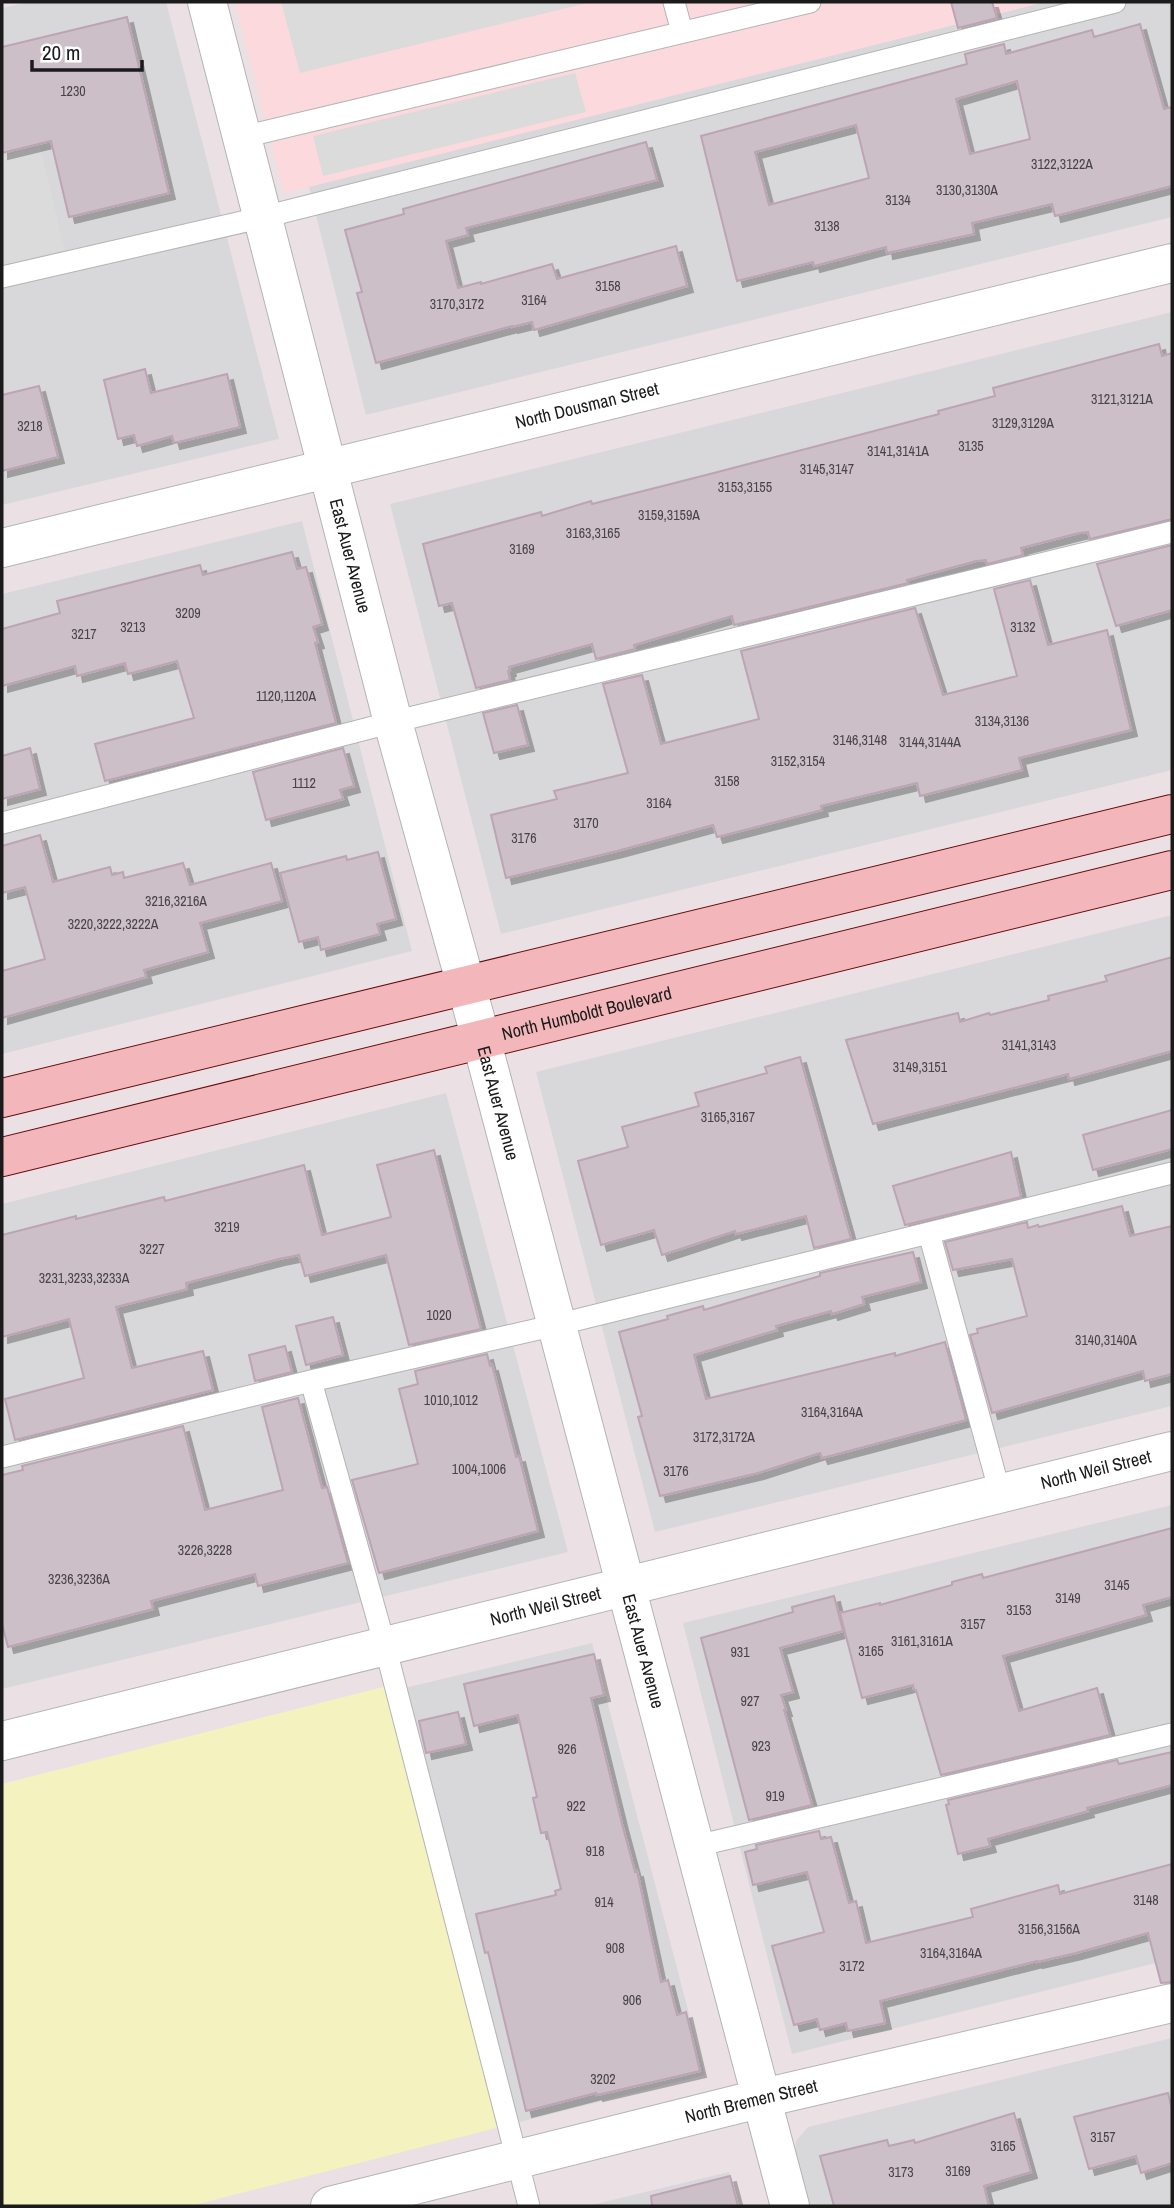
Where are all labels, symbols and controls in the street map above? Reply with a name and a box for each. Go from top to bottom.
scale bar [32,28,142,72]
text: 20 m [42,38,80,67]
house number: 1230 [60,82,86,100]
house number: 3122,3122A [1031,155,1093,173]
house number: 3130,3130A [936,181,998,199]
house number: 3134 [885,191,911,209]
house number: 3138 [814,217,840,235]
house number: 3158 [595,277,621,295]
house number: 3164 [521,291,547,309]
house number: 3170,3172 [430,295,484,313]
street label: North Dousman Street [512,375,661,435]
house number: 3121,3121A [1091,390,1153,408]
house number: 3129,3129A [992,414,1054,432]
house number: 3218 [17,417,43,435]
house number: 3135 [958,437,984,455]
house number: 3141,3141A [867,442,929,460]
house number: 3145,3147 [800,460,854,478]
house number: 3153,3155 [718,478,772,496]
street label: East Auer Avenue [324,496,377,616]
house number: 3159,3159A [638,506,700,524]
house number: 3163,3165 [566,524,620,542]
house number: 3169 [509,540,535,558]
house number: 3209 [175,604,201,622]
house number: 3213 [120,618,146,636]
house number: 3132 [1010,618,1036,636]
house number: 3217 [71,625,97,643]
house number: 1120,1120A [256,687,316,705]
house number: 3134,3136 [975,712,1029,730]
house number: 3146,3148 [833,731,887,749]
house number: 3144,3144A [899,733,961,751]
house number: 3152,3154 [771,752,826,770]
house number: 3158 [714,772,740,790]
house number: 1112 [292,774,316,792]
house number: 3164 [646,794,672,812]
house number: 3170 [573,814,599,832]
house number: 3176 [511,829,537,847]
house number: 3216,3216A [145,892,207,910]
house number: 3220,3222,3222A [68,915,159,933]
street label: North Humboldt Boulevard [499,980,674,1046]
house number: 3141,3143 [1002,1036,1056,1054]
street label: East Auer Avenue [471,1043,526,1163]
house number: 3149,3151 [893,1058,948,1076]
house number: 3165,3167 [701,1108,755,1126]
house number: 3219 [214,1218,240,1236]
house number: 3227 [139,1240,165,1258]
house number: 3231,3233,3233A [39,1269,130,1287]
house number: 1020 [426,1306,452,1324]
house number: 3140,3140A [1075,1331,1137,1349]
house number: 1010,1012 [424,1391,478,1409]
house number: 3164,3164A [801,1403,863,1421]
house number: 3172,3172A [693,1428,755,1446]
street label: North Weil Street [1038,1444,1154,1495]
house number: 1004,1006 [452,1460,506,1478]
house number: 3176 [663,1462,689,1480]
house number: 3226,3228 [178,1541,232,1559]
house number: 3236,3236A [48,1570,110,1588]
house number: 3145 [1104,1576,1130,1594]
street label: North Weil Street [488,1580,603,1632]
house number: 3149 [1055,1589,1081,1607]
street label: East Auer Avenue [617,1591,671,1711]
house number: 3153 [1006,1601,1032,1619]
house number: 3157 [960,1615,986,1633]
house number: 3161,3161A [891,1632,953,1650]
house number: 3165 [858,1642,884,1660]
house number: 931 [730,1643,750,1661]
house number: 927 [740,1692,760,1710]
house number: 923 [751,1737,771,1755]
house number: 926 [557,1740,577,1758]
house number: 919 [765,1787,785,1805]
house number: 922 [566,1797,586,1815]
house number: 918 [585,1842,605,1860]
house number: 3148 [1133,1891,1159,1909]
house number: 914 [594,1893,614,1911]
house number: 3156,3156A [1018,1920,1080,1938]
house number: 908 [605,1939,625,1957]
house number: 3164,3164A [920,1944,982,1962]
house number: 3172 [839,1957,865,1975]
house number: 906 [622,1991,642,2009]
house number: 3202 [590,2070,616,2088]
street label: North Bremen Street [682,2073,820,2129]
house number: 3157 [1090,2128,1116,2146]
house number: 3165 [990,2137,1016,2155]
house number: 3169 [945,2162,971,2180]
house number: 3173 [888,2163,914,2181]

